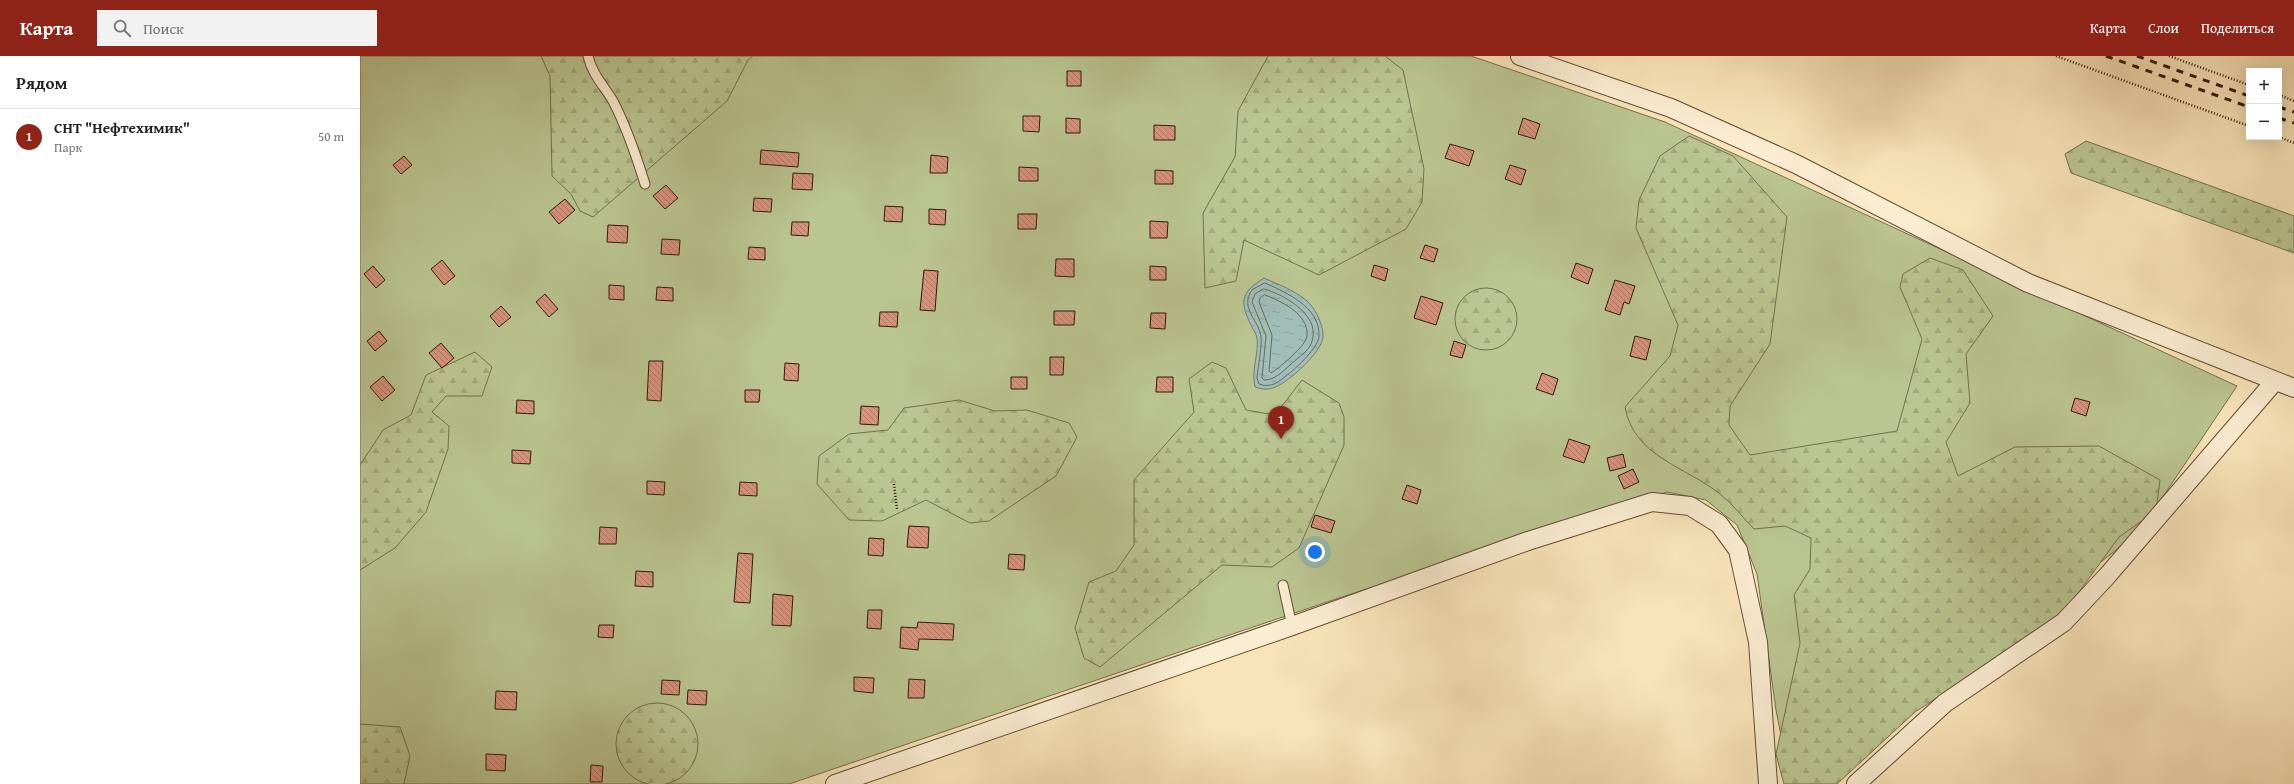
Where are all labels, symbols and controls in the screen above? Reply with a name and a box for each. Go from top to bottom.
search box [97,10,377,46]
text: Карта [20,14,73,42]
icon: search [111,17,133,39]
text: Поиск [143,18,184,39]
text: Карта [2090,18,2126,38]
text: Слои [2148,18,2179,38]
text: Поделиться [2201,18,2274,38]
map controls [2246,68,2282,140]
button: + [2246,68,2282,104]
text: Рядом [16,70,67,95]
button: − [2246,104,2282,140]
text: СНТ "Нефтехимик" [54,117,190,138]
text: 1 [26,127,32,146]
text: 50 m [318,127,344,146]
text: Парк [54,138,82,157]
pin: 1 [1268,406,1294,439]
your location [1305,542,1325,562]

